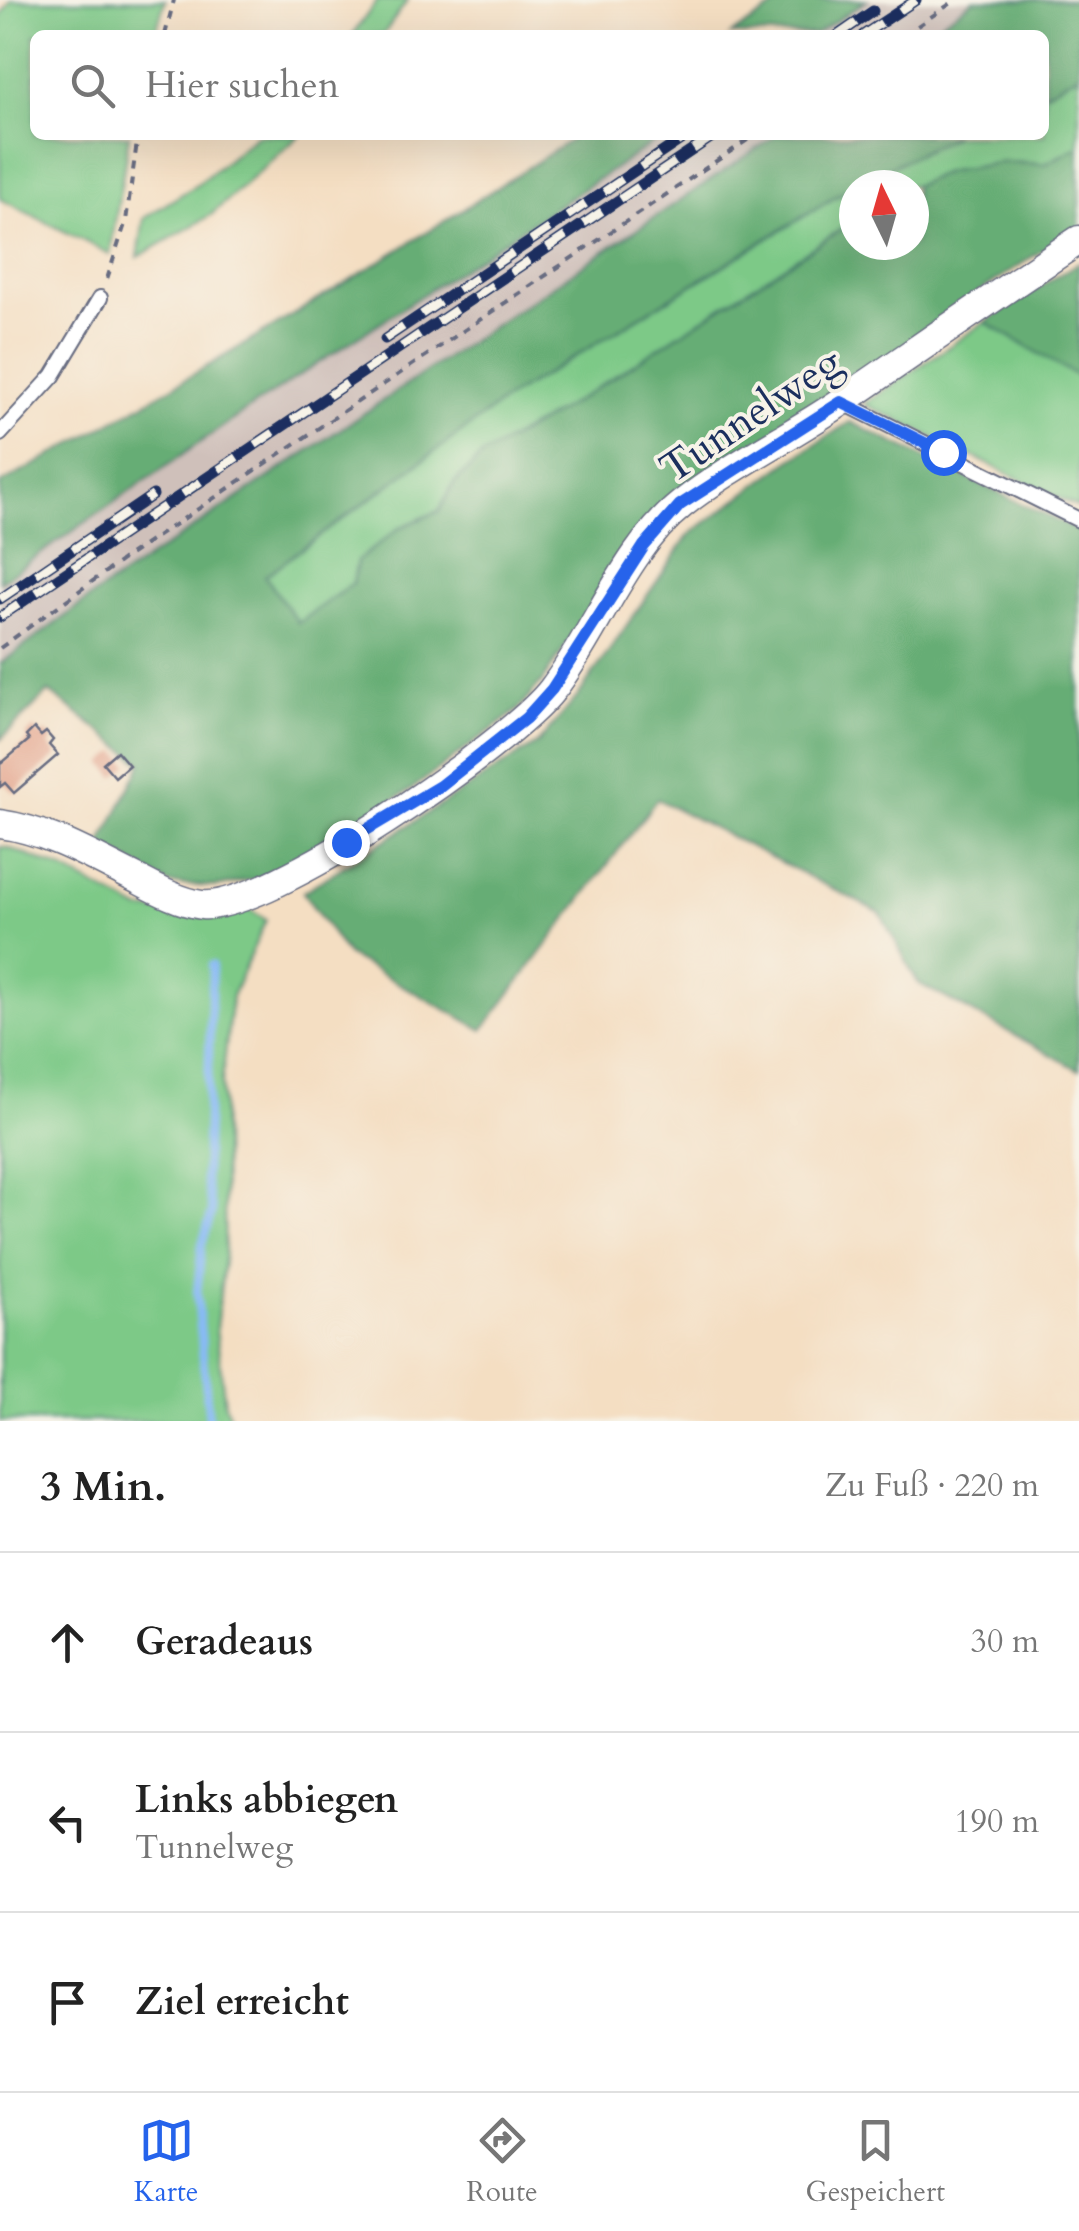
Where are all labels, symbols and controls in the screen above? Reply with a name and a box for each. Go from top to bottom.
search box [30,30,1049,140]
icon: search [65,58,120,113]
text: Hier suchen [145,59,339,111]
north arrow [839,170,929,260]
street label: Tunnelweg [649,333,853,497]
route start [921,430,967,476]
route end [324,820,370,866]
text: 3 Min. [40,1458,166,1515]
text: Zu Fuß · 220 m [825,1464,1039,1508]
icon: ahead [40,1615,95,1670]
text: Geradeaus [135,1616,313,1668]
text: 30 m [971,1620,1039,1664]
text: Links abbiegen [135,1774,398,1826]
icon: left [40,1795,95,1850]
text: 190 m [954,1800,1039,1844]
text: Tunnelweg [135,1826,293,1870]
icon: arrive [40,1975,95,2030]
text: Ziel erreicht [135,1976,349,2028]
tab: Karte [134,2113,199,2211]
tab: Route [466,2113,538,2211]
tab: Gespeichert [805,2113,945,2211]

